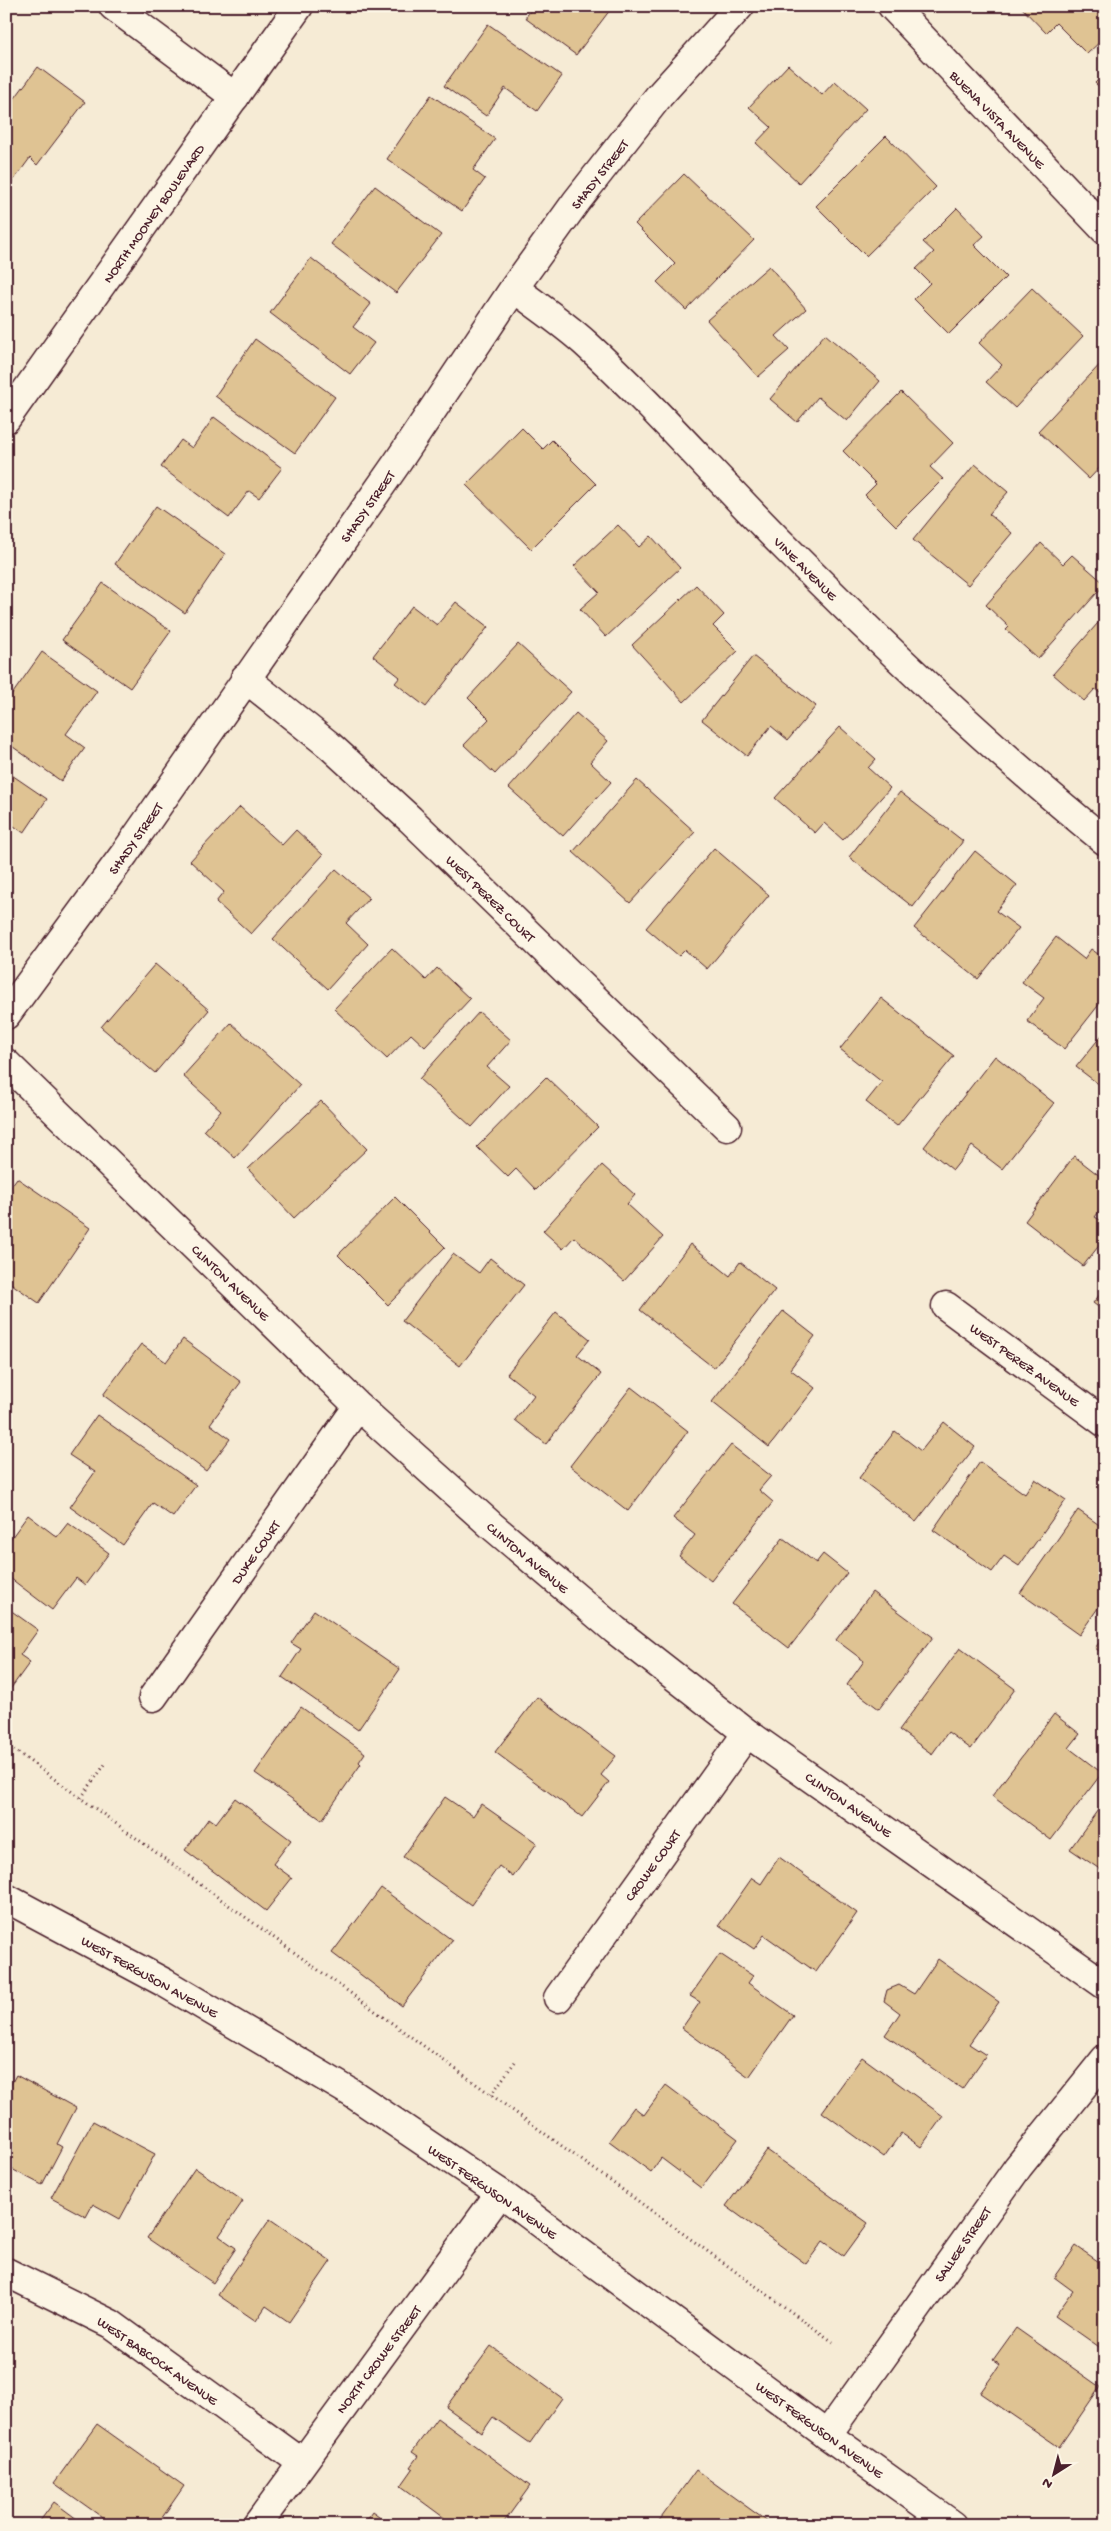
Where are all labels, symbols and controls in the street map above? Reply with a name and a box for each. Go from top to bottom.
street label: BUENA VISTA AVENUE [944,67,1048,174]
street label: SHADY STREET [568,137,634,214]
street label: NORTH MOONEY BOULEVARD [101,141,210,287]
street label: SHADY STREET [338,468,400,547]
street label: VINE AVENUE [768,534,840,606]
street label: SHADY STREET [106,800,168,879]
street label: WEST PEREZ COURT [441,853,538,947]
street label: CLINTON AVENUE [187,1242,273,1326]
street label: WEST PEREZ AVENUE [965,1321,1083,1412]
street label: DUKE COURT [228,1518,286,1589]
street label: CLINTON AVENUE [482,1520,572,1599]
street label: CLINTON AVENUE [801,1770,895,1843]
street label: CROWE COURT [622,1827,686,1905]
street label: WEST FERGUSON AVENUE [77,1933,221,2024]
street label: WEST FERGUSON AVENUE [424,2142,561,2245]
street label: SALLEE STREET [932,2204,997,2286]
street label: NORTH CROWE STREET [334,2303,427,2418]
street label: WEST BABCOCK AVENUE [93,2314,221,2411]
street label: WEST FERGUSON AVENUE [751,2379,887,2484]
north arrow [1028,2448,1078,2498]
text: N [1039,2473,1057,2492]

